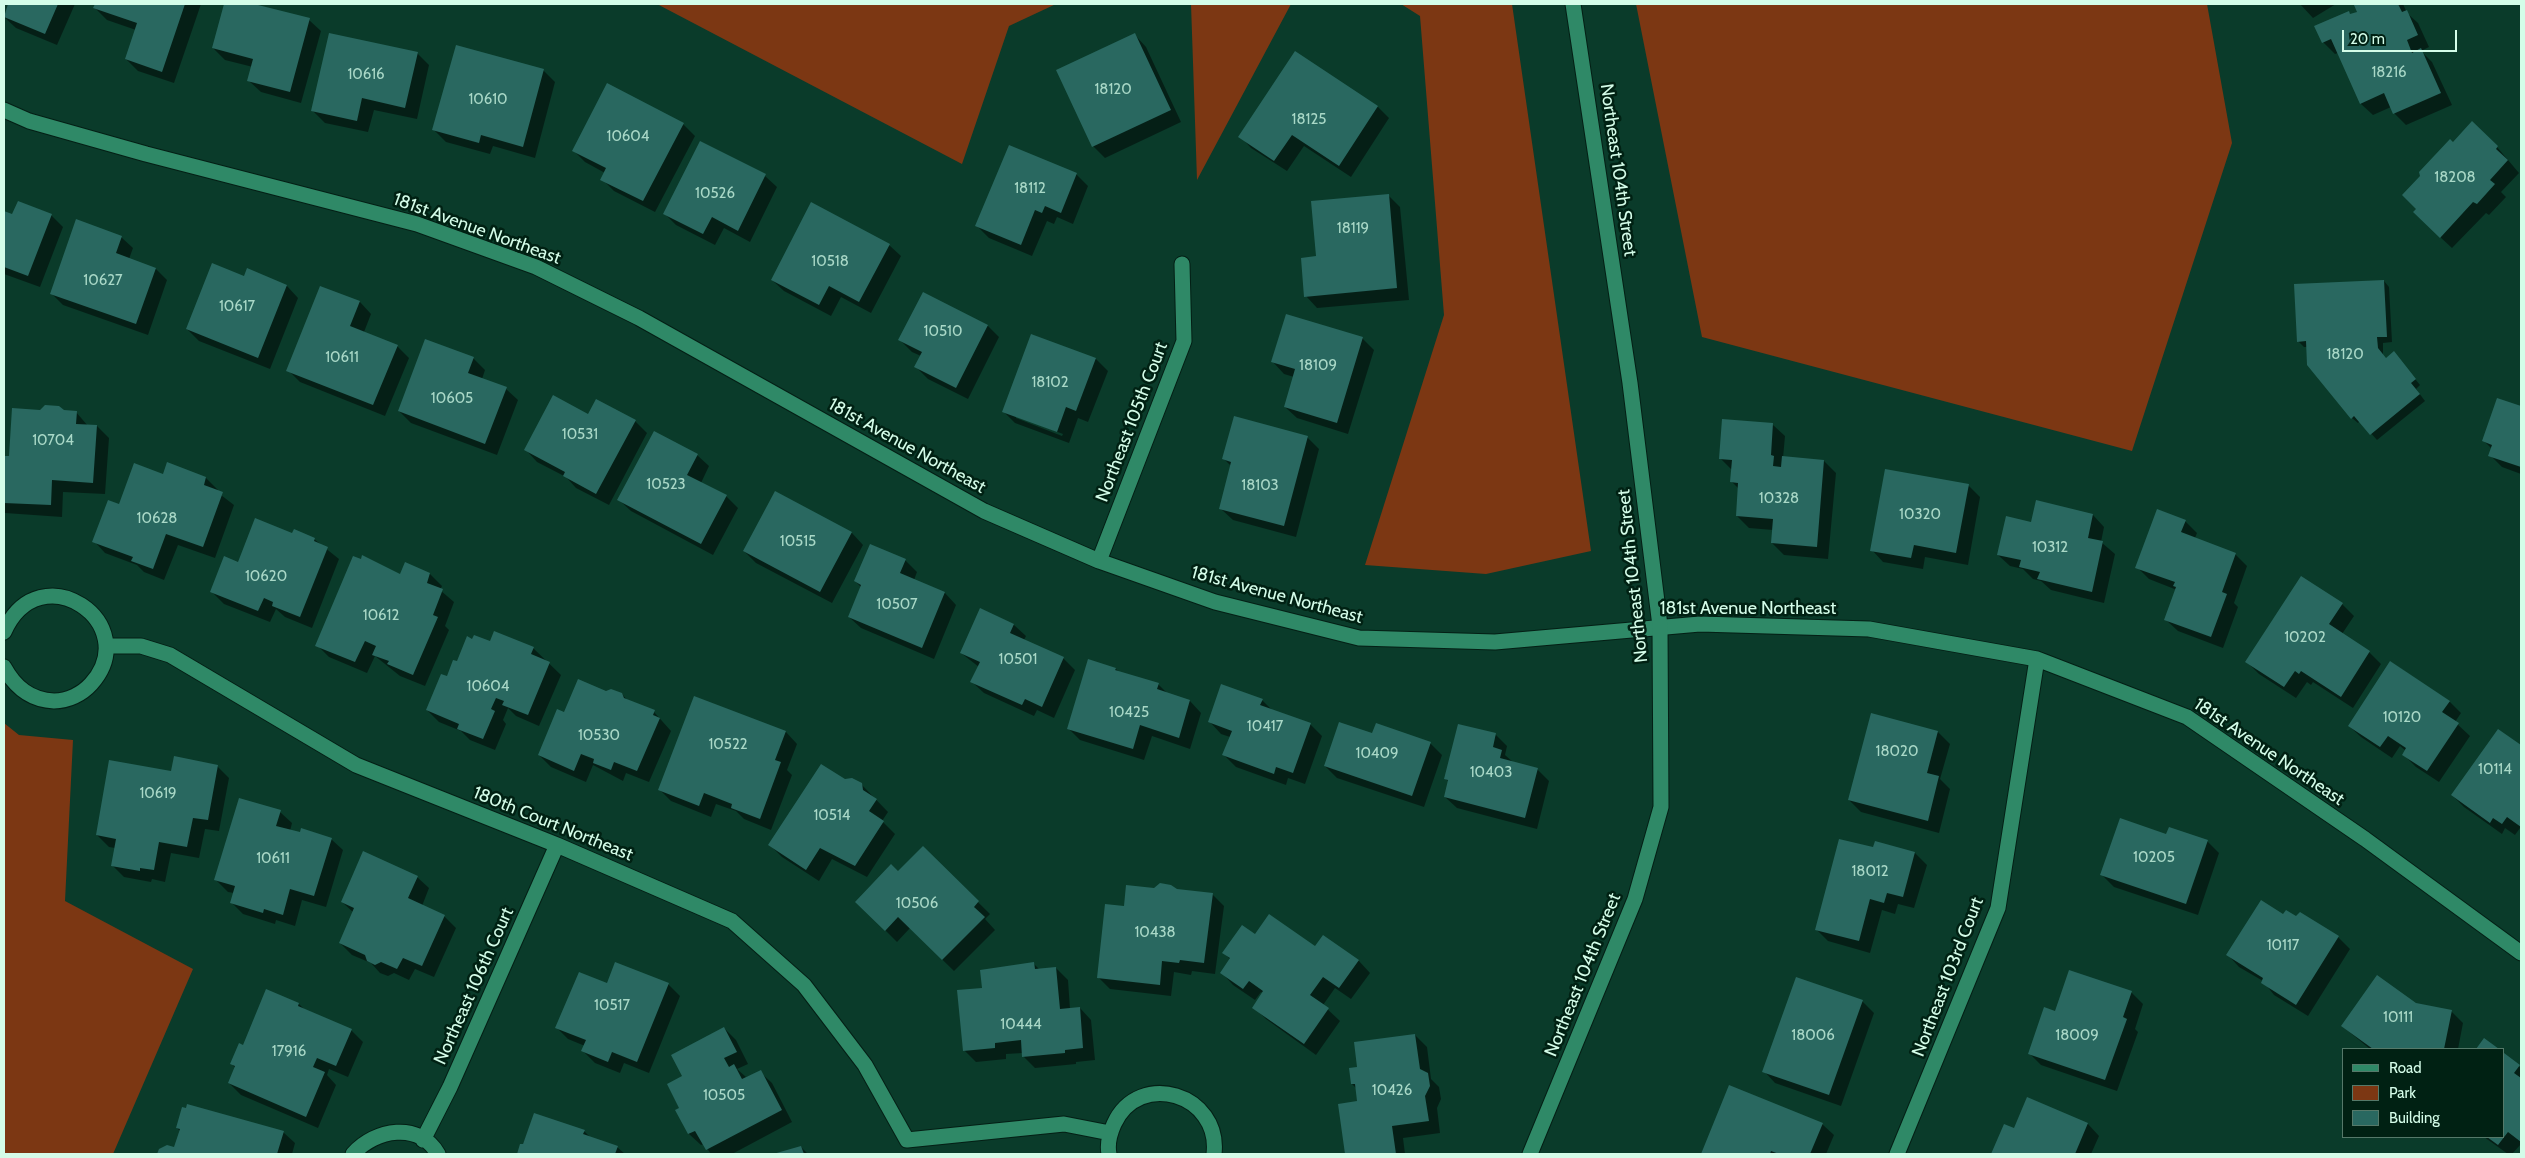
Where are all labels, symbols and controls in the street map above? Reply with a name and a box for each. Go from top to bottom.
scale bar [2345,20,2460,52]
text: 20 m [2350,30,2385,48]
house number: 18216 [2371,64,2407,82]
house number: 10616 [347,66,385,84]
house number: 18120 [1094,81,1132,99]
street label: Northeast 104th Street [1595,82,1641,258]
house number: 10610 [468,91,508,109]
house number: 18125 [1292,111,1326,129]
house number: 10604 [606,128,650,146]
house number: 18208 [2434,169,2476,187]
house number: 18112 [1014,180,1046,198]
house number: 10526 [695,185,735,203]
street label: 181st Avenue Northeast [390,189,564,269]
house number: 18119 [1337,220,1369,238]
house number: 10518 [811,253,849,271]
house number: 10627 [83,272,123,290]
house number: 10617 [219,298,255,316]
house number: 10510 [924,323,962,341]
street label: Northeast 105th Court [1092,339,1172,505]
house number: 18120 [2326,346,2364,364]
house number: 10611 [325,349,359,367]
house number: 18109 [1299,357,1337,375]
house number: 18102 [1031,374,1069,392]
house number: 10605 [431,390,473,408]
street label: 181st Avenue Northeast [825,394,989,498]
house number: 10531 [562,426,598,444]
house number: 10704 [32,432,74,450]
house number: 10523 [646,476,686,494]
house number: 18103 [1241,477,1279,495]
street label: Northeast 104th Street [1613,488,1653,664]
house number: 10328 [1759,490,1799,508]
house number: 10320 [1899,506,1941,524]
house number: 10628 [137,510,177,528]
house number: 10515 [780,533,816,551]
house number: 10312 [2032,539,2068,557]
street label: 181st Avenue Northeast [1189,562,1365,628]
house number: 10620 [245,568,287,586]
house number: 10507 [876,596,918,614]
street label: 181st Avenue Northeast [1660,598,1836,620]
house number: 10612 [363,607,399,625]
house number: 10202 [2284,629,2326,647]
house number: 10501 [999,651,1037,669]
house number: 10604 [466,678,510,696]
street label: 181st Avenue Northeast [2190,694,2348,810]
house number: 10425 [1109,704,1149,722]
house number: 10120 [2383,709,2421,727]
house number: 10417 [1247,718,1283,736]
house number: 10530 [578,727,620,745]
house number: 10522 [708,736,748,754]
house number: 18020 [1876,743,1918,761]
house number: 10409 [1355,745,1399,763]
house number: 10114 [2478,761,2512,779]
house number: 10403 [1470,764,1512,782]
street label: 180th Court Northeast [470,782,636,866]
house number: 10619 [139,785,177,803]
house number: 10514 [813,807,851,825]
house number: 10205 [2133,849,2175,867]
house number: 10611 [256,850,290,868]
house number: 18012 [1851,863,1889,881]
street label: Northeast 104th Street [1540,890,1626,1060]
street label: Northeast 103rd Court [1908,894,1988,1060]
house number: 10506 [896,895,938,913]
street label: Northeast 106th Court [430,904,518,1068]
house number: 10438 [1134,924,1176,942]
house number: 10117 [2267,937,2299,955]
house number: 10517 [594,997,630,1015]
house number: 10111 [2383,1009,2413,1027]
house number: 10444 [1000,1016,1042,1034]
house number: 18006 [1791,1027,1835,1045]
house number: 18009 [2055,1027,2099,1045]
house number: 17916 [272,1043,306,1061]
legend [2342,1048,2505,1138]
text: Road [2389,1059,2422,1077]
house number: 10426 [1372,1082,1412,1100]
text: Park [2389,1084,2416,1102]
house number: 10505 [703,1087,745,1105]
text: Building [2389,1109,2440,1127]

